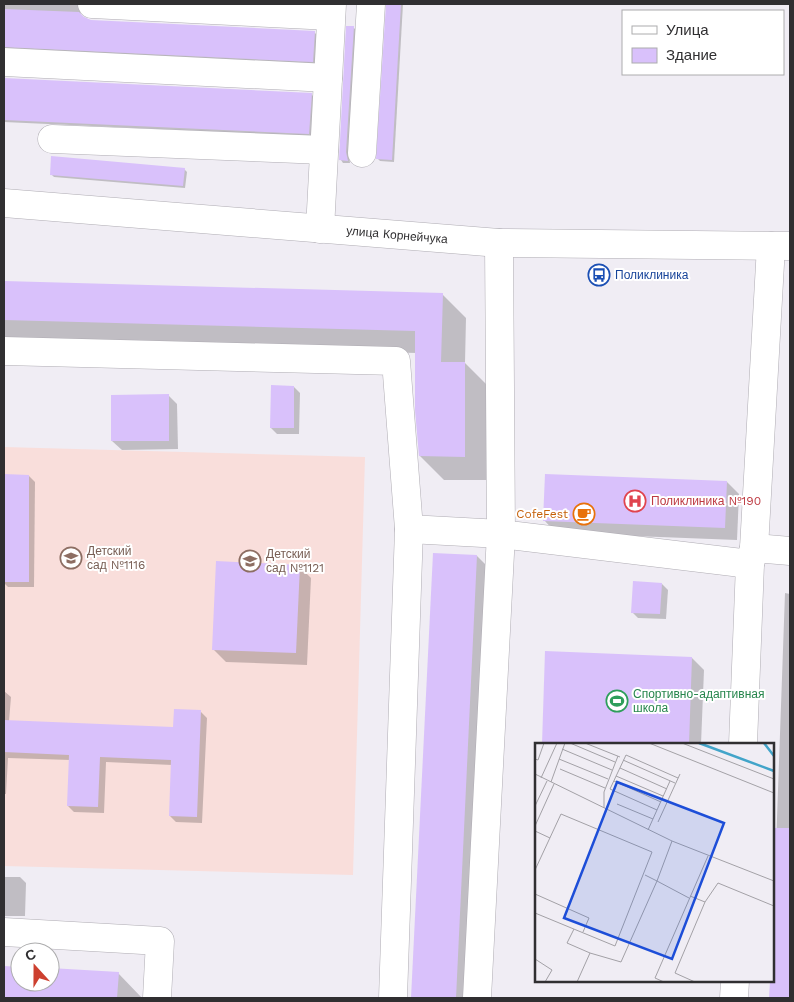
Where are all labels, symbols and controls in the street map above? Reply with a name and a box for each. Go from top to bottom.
legend [622,10,784,75]
text: Улица [666,21,709,39]
text: Здание [666,46,717,64]
street label: улица Корнейчука [346,224,449,246]
bus stop icon: Поликлиника [587,263,611,287]
place label: Поликлиника [615,268,689,282]
hospital icon: Поликлиника №190 [623,489,647,513]
place label: Поликлиника №190 [651,494,761,508]
cafe icon: CofeFest [572,502,596,526]
place label: CofeFest [516,507,568,521]
place label: Детский сад №1116 [87,544,145,572]
school or university icon: Детский сад №1116 [59,546,83,570]
place label: Детский сад №1121 [266,547,324,575]
school or university icon: Детский сад №1121 [238,549,262,573]
place label: Спортивно-адаптивная школа [633,687,764,715]
sports icon: Спортивно-адаптивная школа [605,689,629,713]
inset map [535,743,774,982]
north arrow [10,942,60,992]
text: С [23,946,38,964]

